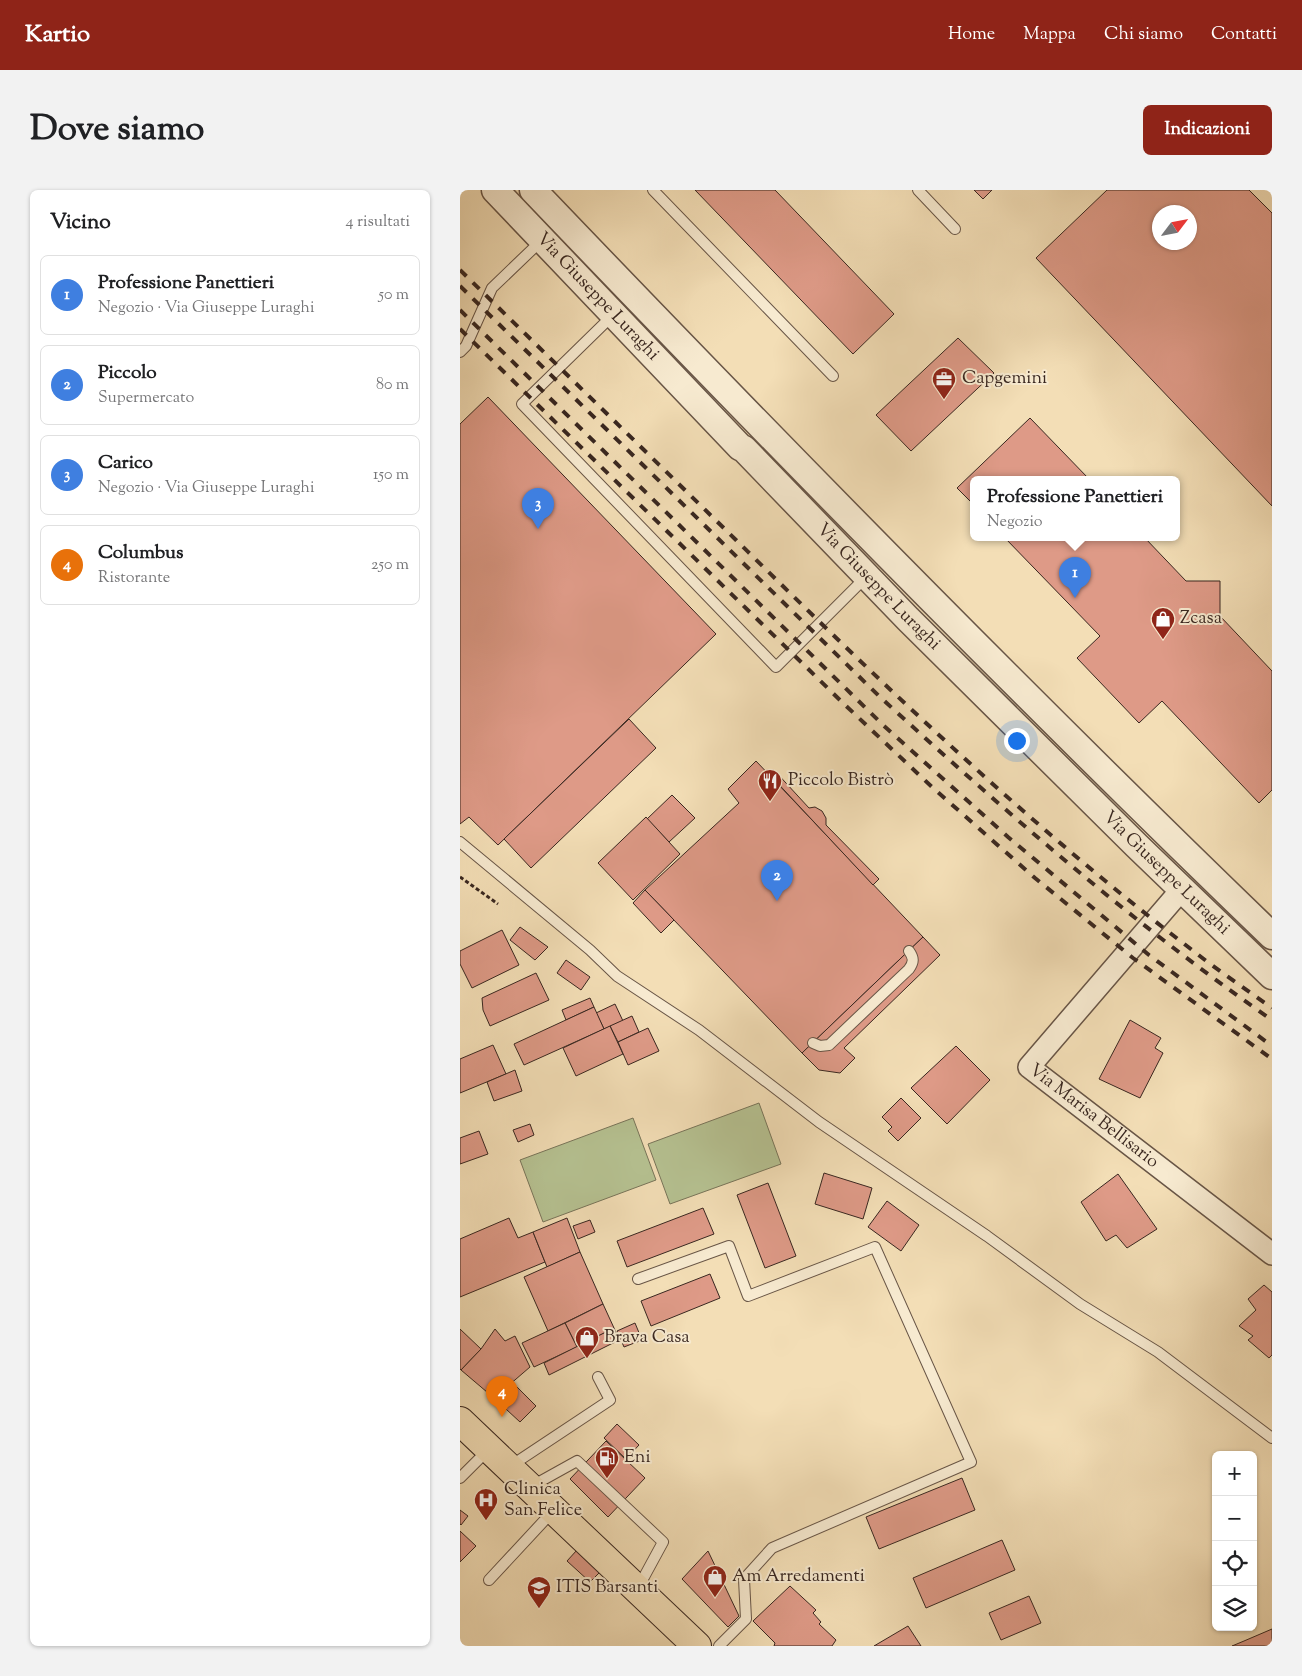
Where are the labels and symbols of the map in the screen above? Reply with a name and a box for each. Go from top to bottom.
north arrow [1152,205,1197,250]
street label: Via Giuseppe Luraghi [529,227,665,367]
office icon: Capgemini [931,366,957,400]
place label: Capgemini [962,366,1047,392]
pin: 3 [522,488,554,529]
street label: Via Giuseppe Luraghi [810,518,946,657]
pin: 1 [1059,557,1091,598]
shop icon: Zcasa [1150,606,1176,640]
place label: Zcasa [1180,606,1222,632]
your location [1004,728,1030,754]
restaurant icon: Piccolo Bistrò [757,768,783,802]
place label: Piccolo Bistrò [788,768,894,794]
street label: Via Giuseppe Luraghi [1096,805,1235,942]
pin: 2 [761,860,793,901]
street label: Via Marisa Bellisario [1023,1058,1164,1175]
shop icon: Brava Casa [574,1325,600,1359]
place label: Brava Casa [604,1325,690,1351]
pin: 4 [486,1376,518,1417]
fuel station icon: Eni [594,1445,620,1479]
place label: Eni [624,1445,651,1471]
place label: Clinica San Felice [504,1477,582,1524]
hospital icon: Clinica San Felice [473,1487,499,1521]
shop icon: Am Arredamenti [702,1564,728,1598]
place label: Am Arredamenti [732,1564,865,1590]
school or university icon: ITIS Barsanti [526,1575,552,1609]
place label: ITIS Barsanti [556,1575,658,1601]

